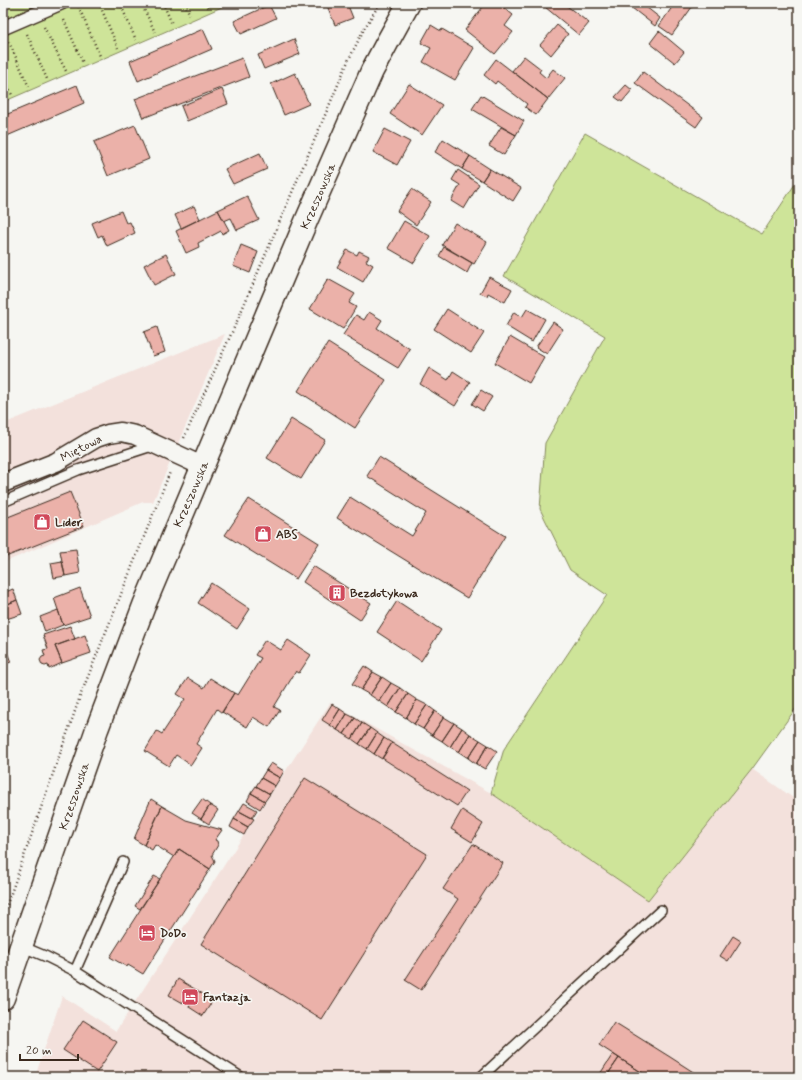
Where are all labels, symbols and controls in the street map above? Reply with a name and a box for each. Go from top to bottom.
street label: Krzeszowska [297,160,341,232]
street label: Miętowa [58,431,105,466]
street label: Krzeszowska [170,458,214,530]
shop icon: Lider [32,512,52,532]
place label: Lider [55,515,83,531]
shop icon: ABS [253,524,273,544]
place label: ABS [276,527,298,543]
building icon: Bezdotykowa [327,583,347,603]
place label: Bezdotykowa [350,586,418,602]
street label: Krzeszowska [56,759,94,832]
hotel icon: DoDo [137,923,157,943]
place label: DoDo [160,926,186,942]
hotel icon: Fantazja [180,987,200,1007]
place label: Fantazja [203,990,251,1006]
scale bar [20,1036,78,1062]
text: 20 m [26,1043,52,1059]

